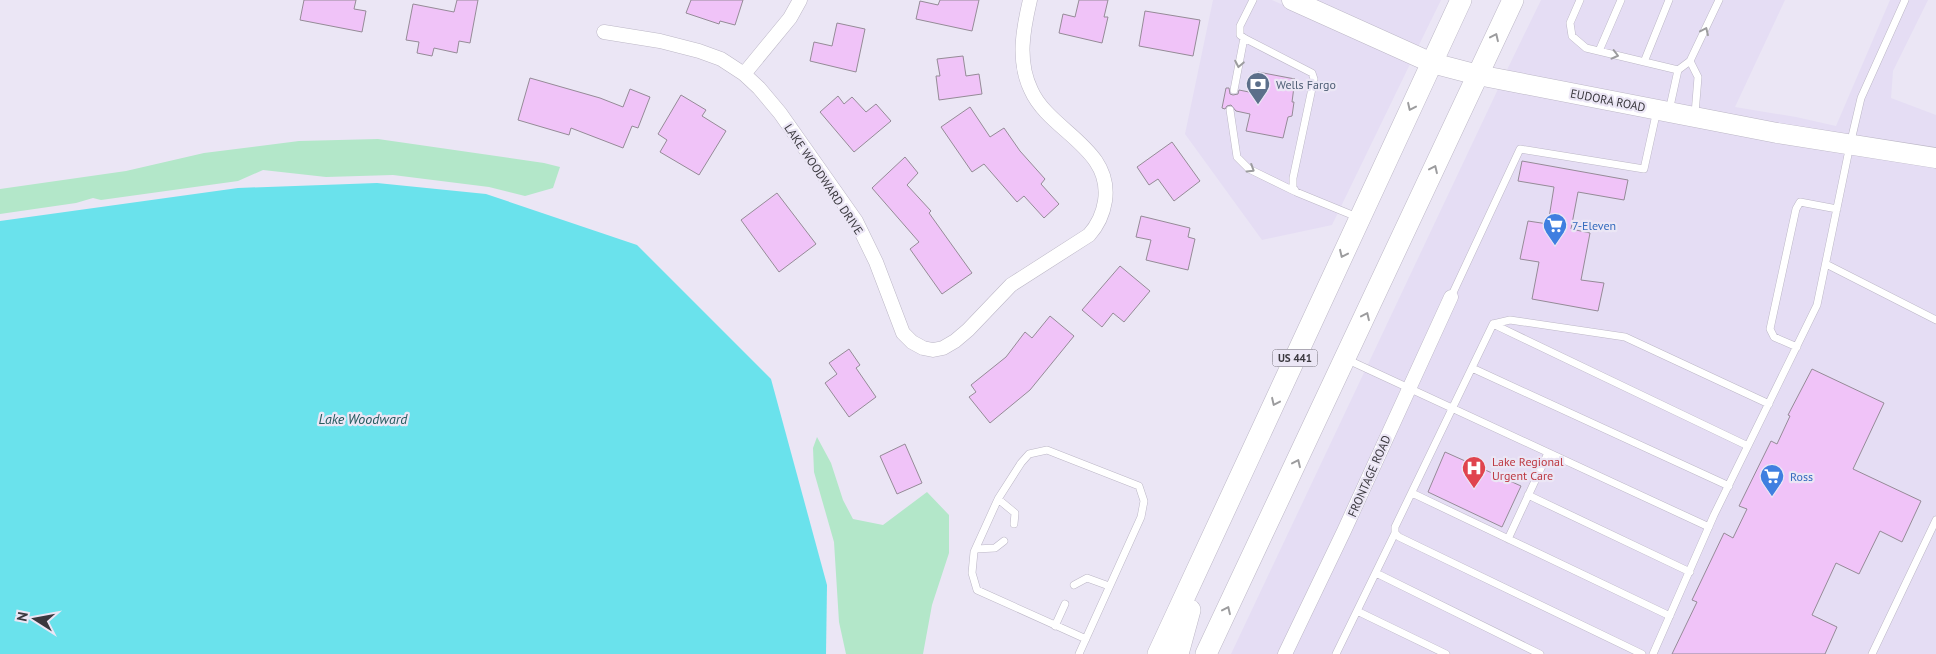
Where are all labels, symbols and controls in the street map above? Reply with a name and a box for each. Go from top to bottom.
one-way arrow [1699,27,1709,36]
one-way arrow [1489,34,1499,43]
one-way arrow [1610,49,1618,59]
one-way arrow [1234,60,1245,68]
bank icon: Wells Fargo [1245,71,1271,105]
place label: Wells Fargo [1276,77,1336,92]
street label: EUDORA ROAD [1569,85,1647,115]
one-way arrow [1407,102,1418,111]
street label: LAKE WOODWARD DRIVE [781,121,867,237]
one-way arrow [1246,163,1255,172]
one-way arrow [1428,165,1439,174]
supermarket icon: 7-Eleven [1542,212,1568,246]
place label: 7-Eleven [1572,218,1616,233]
one-way arrow [1339,249,1350,258]
one-way arrow [1360,312,1370,321]
road number: US 441 [1272,349,1318,366]
one-way arrow [1271,397,1281,406]
water label: Lake Woodward [319,410,408,428]
street label: FRONTAGE ROAD [1344,433,1394,519]
place label: Lake Regional Urgent Care [1492,454,1564,483]
hospital icon: Lake Regional Urgent Care [1461,455,1487,489]
one-way arrow [1290,459,1301,468]
supermarket icon: Ross [1759,463,1785,497]
place label: Ross [1790,469,1813,484]
north arrow [10,594,60,644]
one-way arrow [1221,606,1231,615]
text: N [13,610,32,623]

